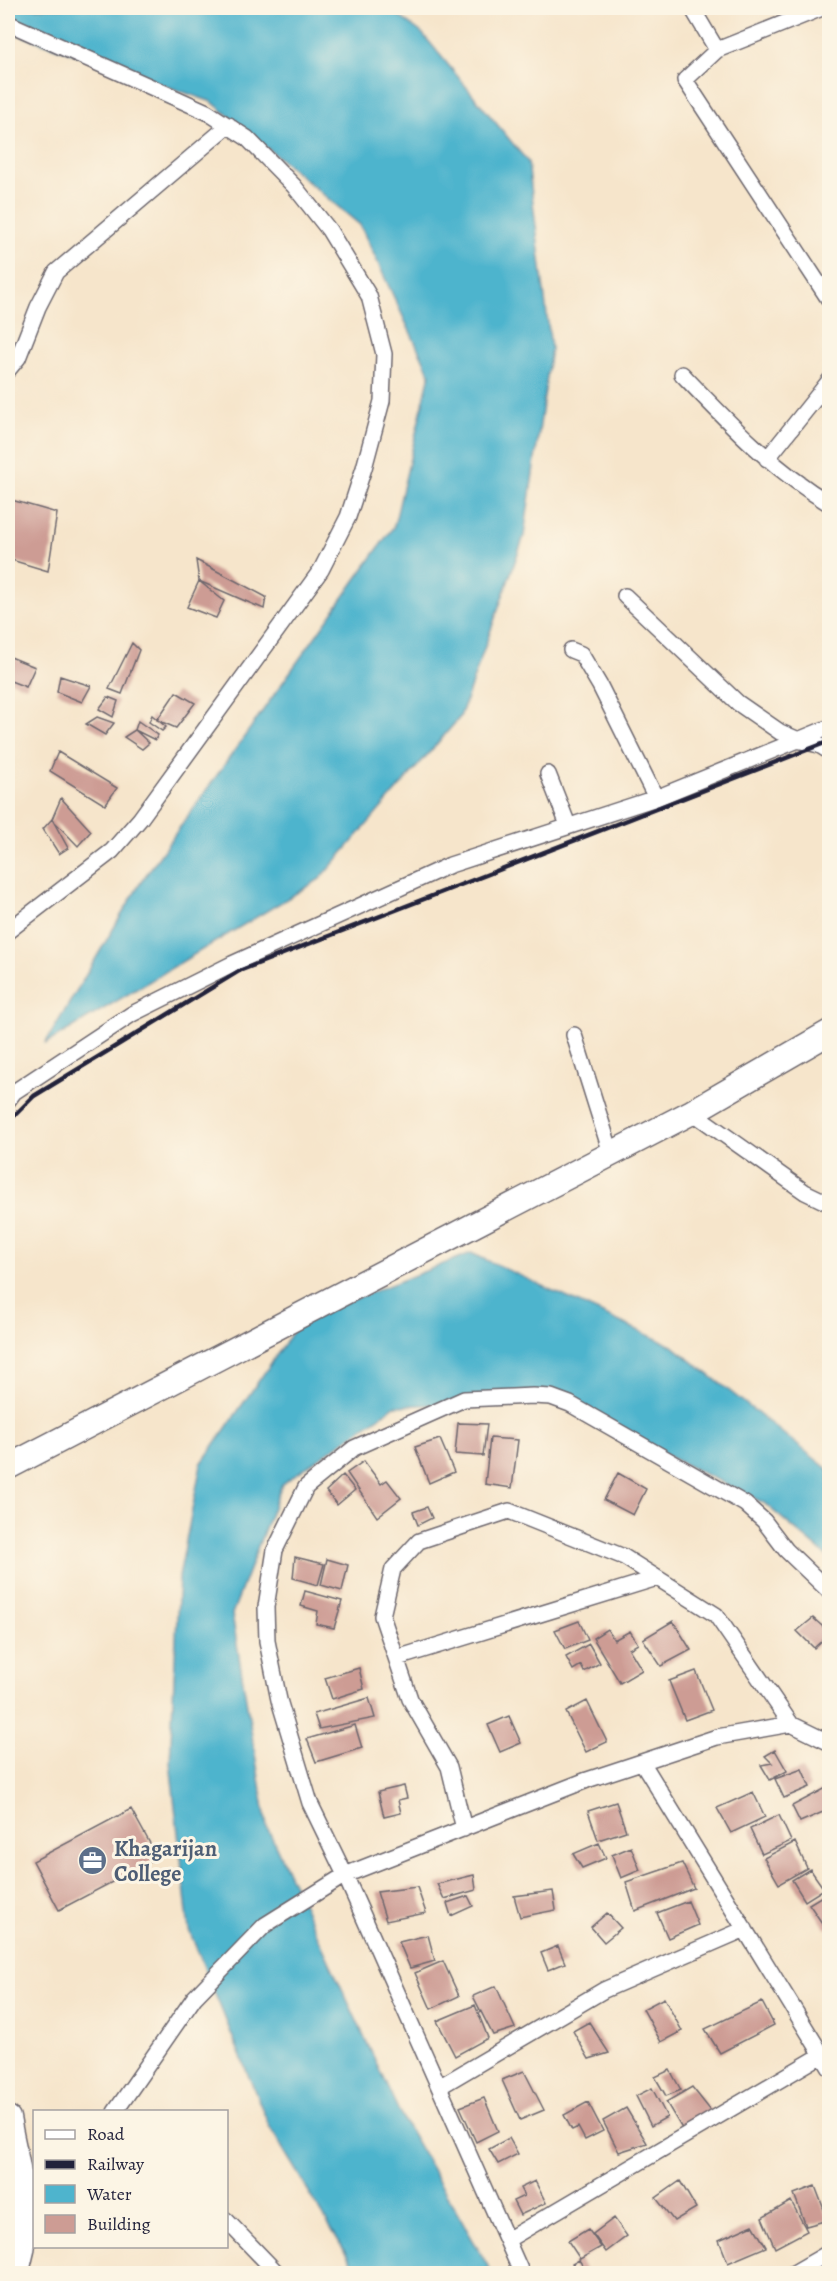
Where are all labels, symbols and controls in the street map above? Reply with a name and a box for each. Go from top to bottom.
place label: Khagarijan College [114,1834,217,1889]
office icon: Khagarijan College [77,1845,109,1877]
legend [33,2110,228,2248]
text: Road [87,2122,125,2146]
text: Railway [87,2152,145,2176]
text: Water [86,2182,132,2206]
text: Building [87,2212,151,2236]

